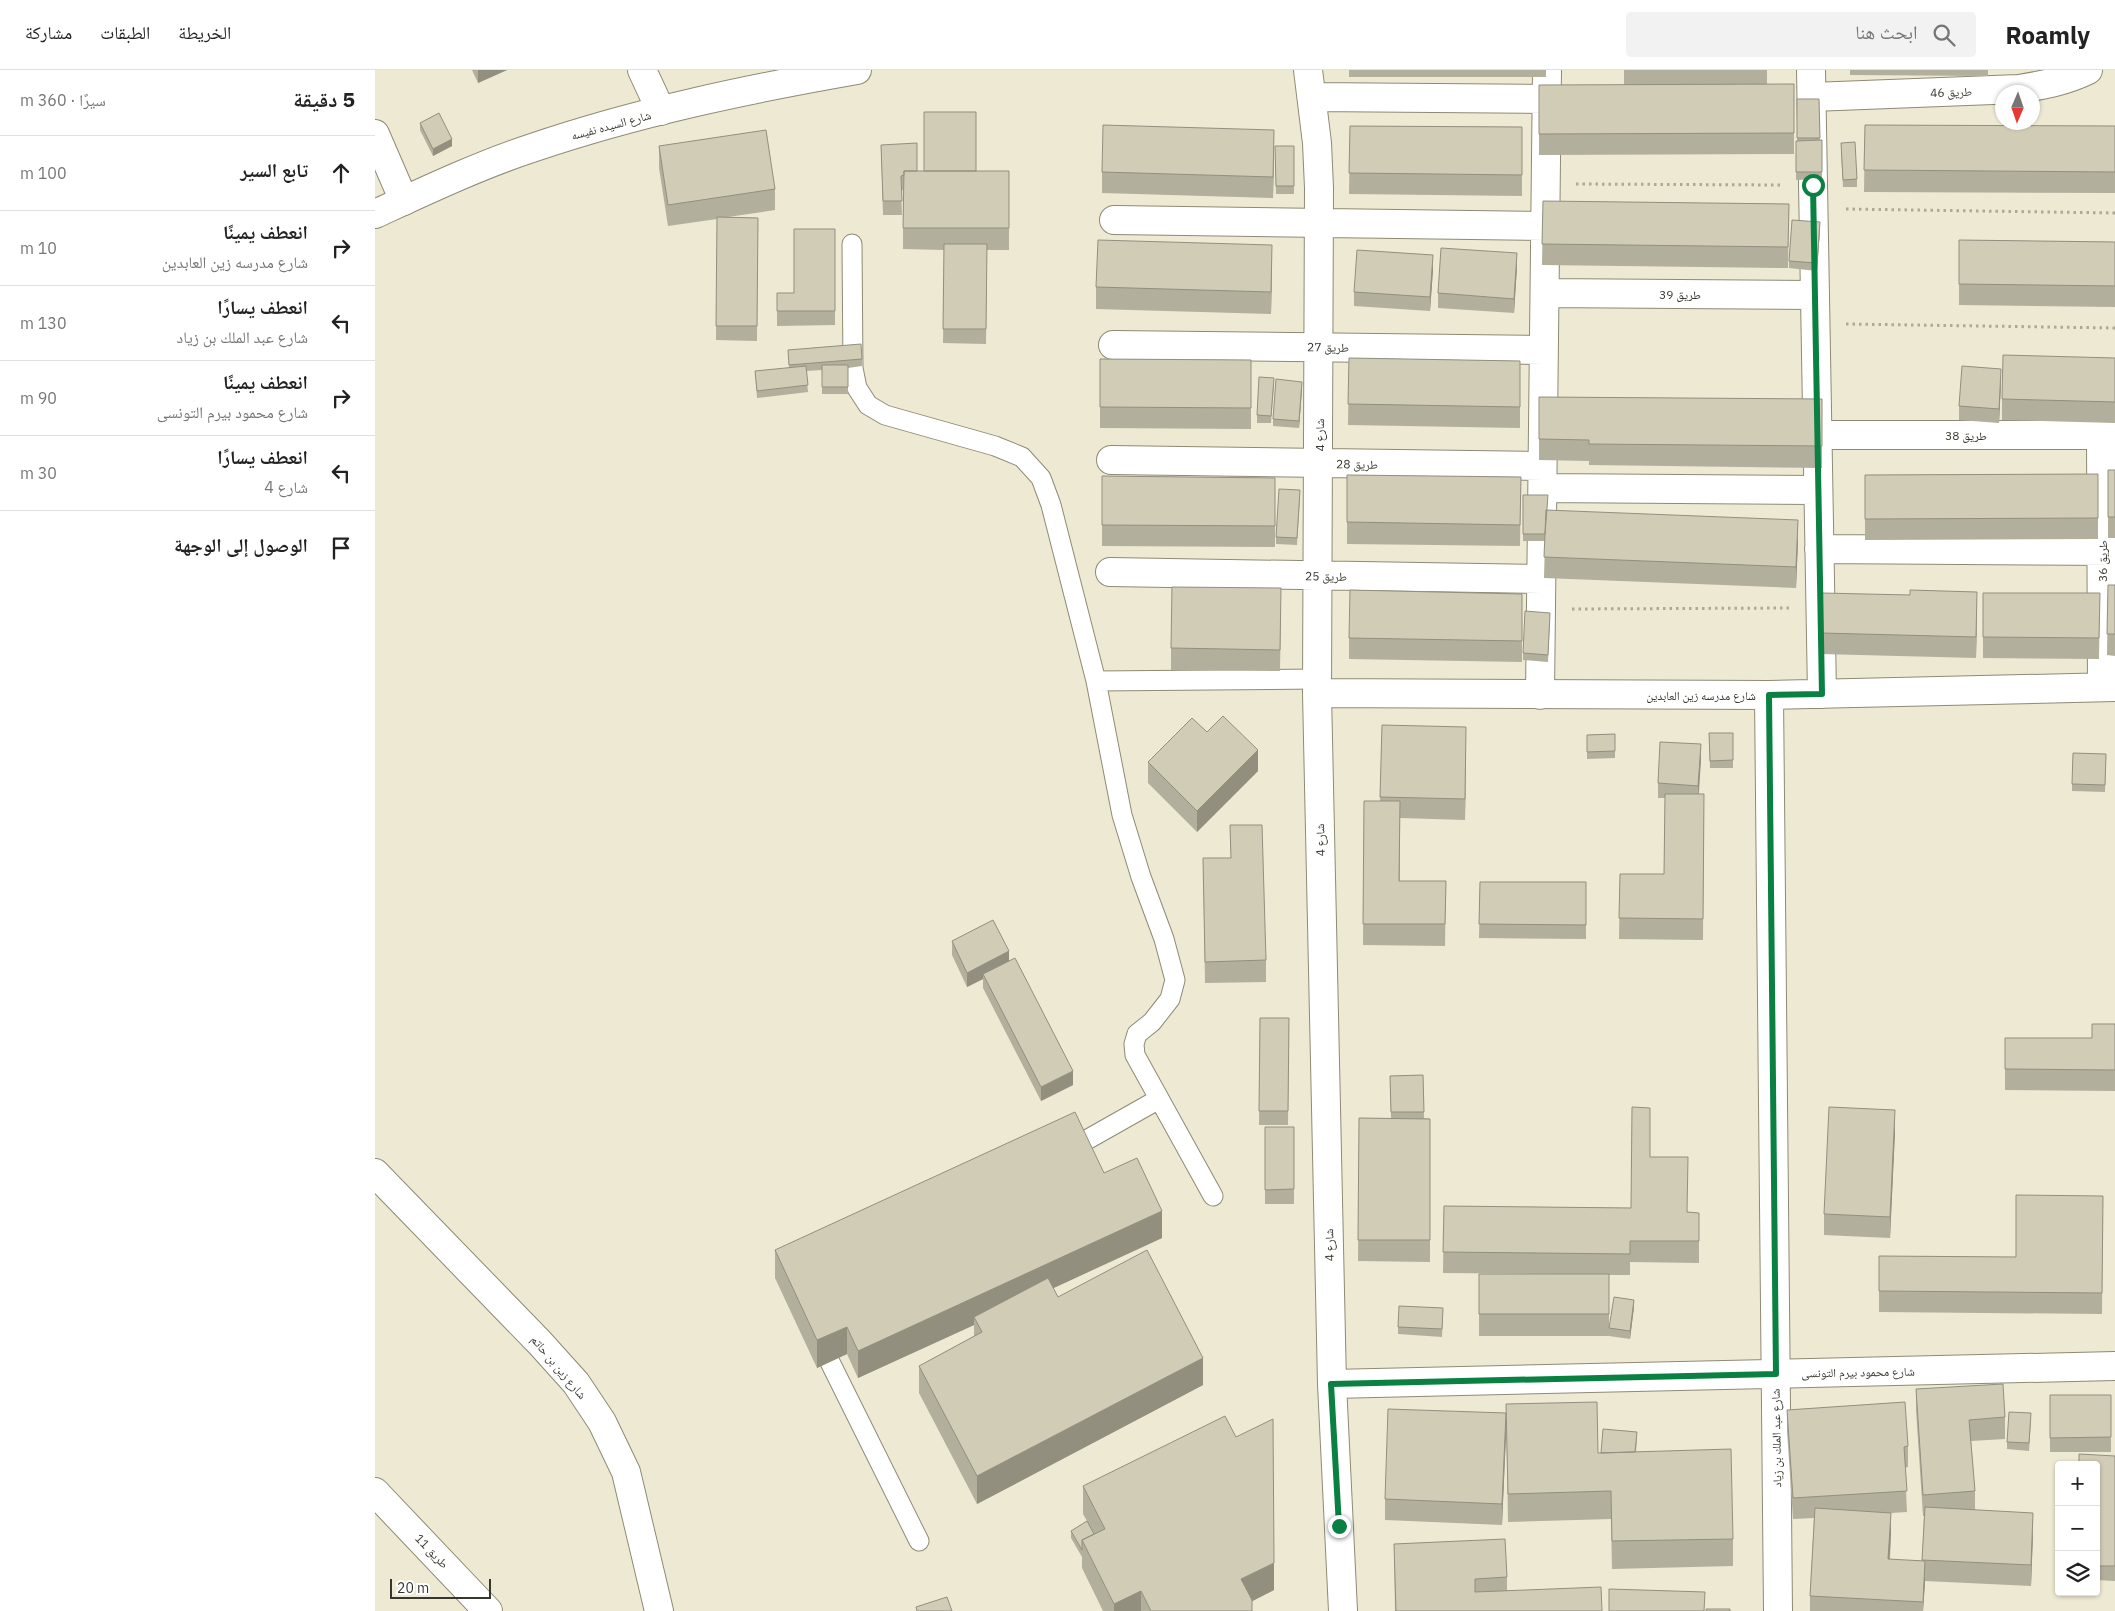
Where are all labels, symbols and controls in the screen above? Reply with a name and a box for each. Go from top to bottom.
search box [1626,12,1976,57]
text: Roamly [2006,19,2090,51]
text: ابحث هنا [1855,20,1918,44]
text: مشاركة [25,21,72,44]
text: الطبقات [100,21,150,44]
text: الخريطة [178,21,231,44]
icon: search [1930,21,1958,49]
street label: طريق 46 [1930,84,1972,100]
text: 5 دقيقة [293,85,355,113]
north arrow [1995,85,2040,130]
text: سيرًا · 360 m [20,90,106,110]
street label: شارع السيده نفيسه [569,107,653,144]
text: تابع السير [240,158,308,182]
icon: ahead [327,159,355,187]
text: 100 m [20,163,67,183]
route start [1802,174,1825,197]
text: انعطف يمينًا [223,220,308,244]
icon: right [327,234,355,262]
text: 10 m [20,238,57,258]
text: شارع مدرسه زين العابدين [162,252,308,272]
street label: طريق 39 [1659,287,1701,302]
text: انعطف يسارًا [217,295,308,319]
icon: left [327,309,355,337]
text: 130 m [20,313,67,333]
text: شارع عبد الملك بن زياد [177,327,308,347]
street label: طريق 27 [1307,339,1349,355]
text: انعطف يمينًا [223,370,308,394]
icon: right [327,384,355,412]
text: 90 m [20,388,57,408]
text: شارع محمود بيرم التونسى [157,402,308,422]
street label: شارع 4 [1312,418,1328,451]
street label: طريق 38 [1945,428,1987,443]
text: انعطف يسارًا [217,445,308,469]
street label: طريق 28 [1336,456,1378,472]
icon: left [327,459,355,487]
text: 30 m [20,463,57,483]
text: شارع 4 [264,477,308,497]
text: الوصول إلى الوجهة [174,533,308,557]
icon: arrive [327,534,355,562]
street label: طريق 36 [2095,540,2110,582]
street label: طريق 25 [1305,568,1347,584]
street label: شارع مدرسه زين العابدين [1646,688,1756,704]
street label: شارع 4 [1312,823,1329,857]
street label: شارع 4 [1321,1228,1338,1262]
street label: شارع زين بن حاتم [527,1332,590,1403]
street label: شارع محمود بيرم التونسى [1801,1364,1915,1381]
street label: شارع عبد الملك بن زياد [1768,1388,1785,1487]
map controls [2055,1461,2100,1596]
button: + [2055,1461,2100,1506]
button: − [2055,1506,2100,1551]
route end [1328,1515,1351,1538]
street label: طريق 11 [412,1531,452,1571]
button: layers [2055,1551,2100,1596]
scale bar [390,1576,491,1599]
text: 20 m [397,1579,429,1597]

